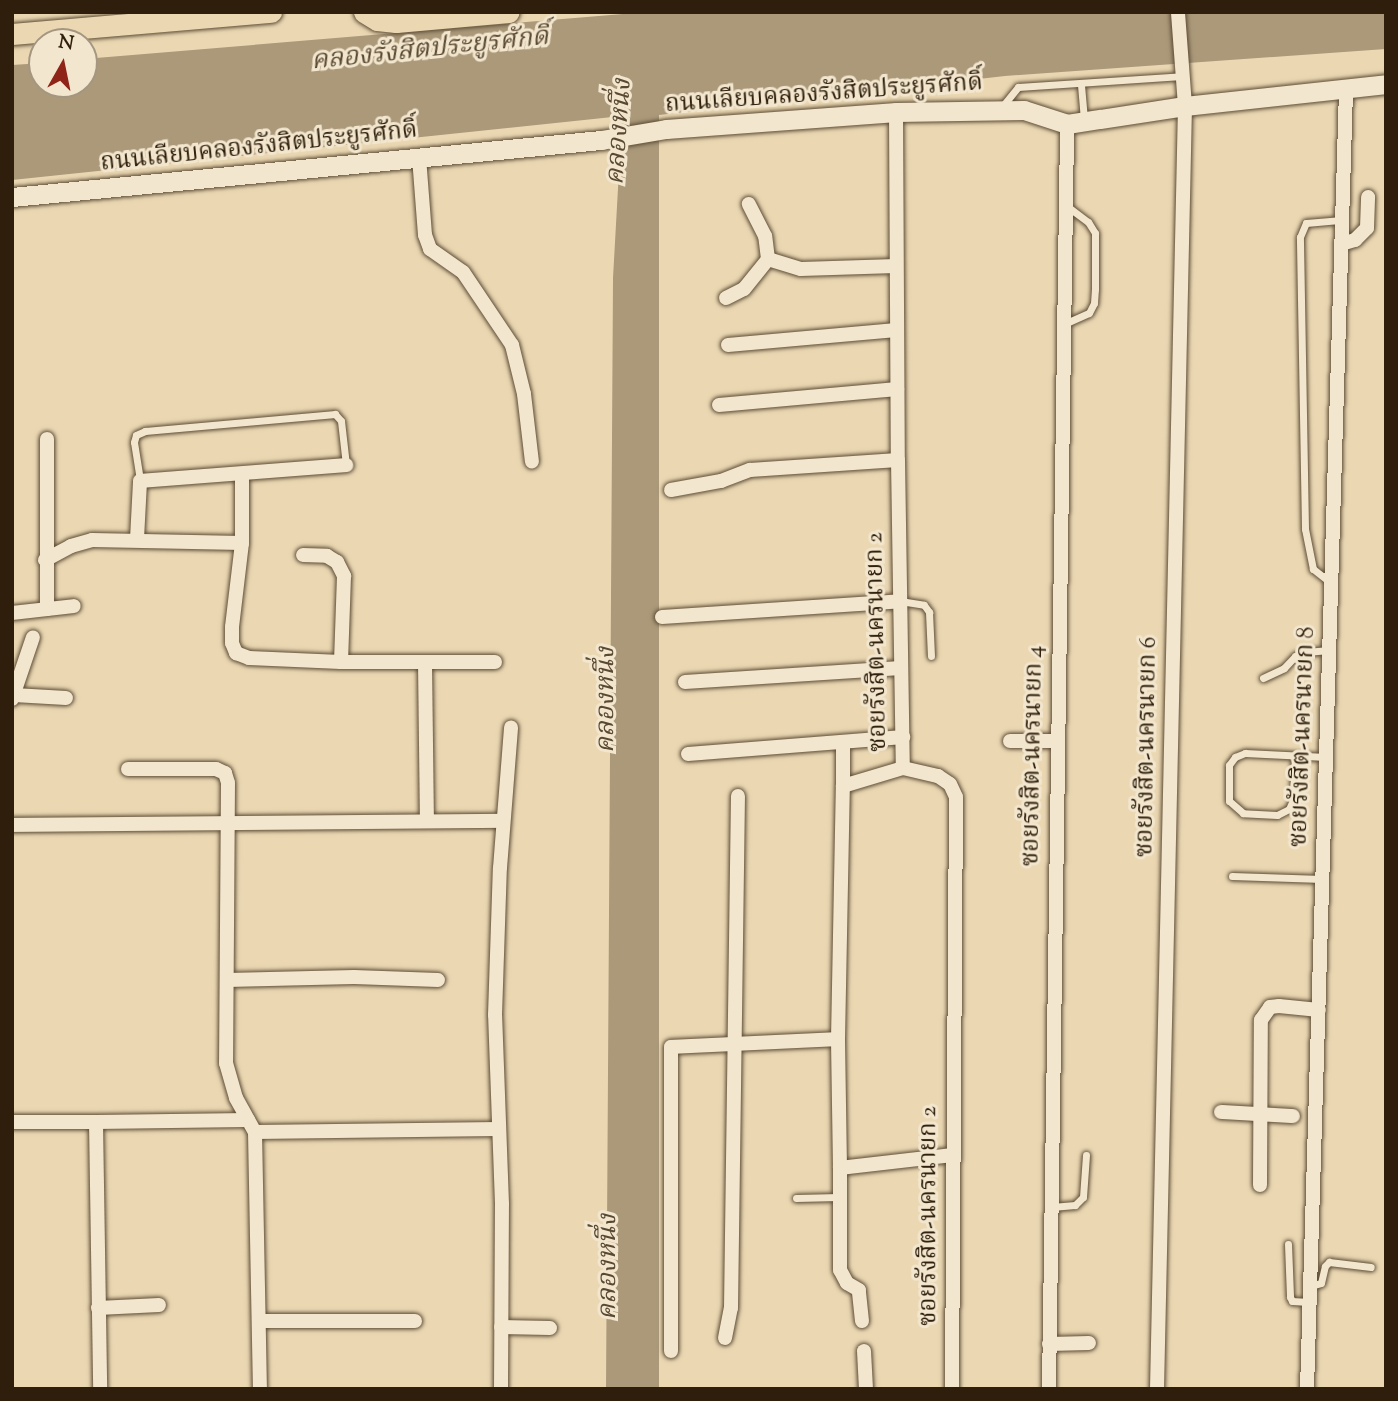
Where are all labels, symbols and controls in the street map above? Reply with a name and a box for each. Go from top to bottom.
water label: คลองรังสิตประยูรศักดิ์ [310,22,550,78]
north arrow [28,28,98,98]
text: N [56,29,76,58]
street label: ถนนเลียบคลองรังสิตประยูรศักดิ์ [664,70,984,120]
water label: คลองหนึ่ง [601,78,639,186]
street label: ถนนเลียบคลองรังสิตประยูรศักดิ์ [99,117,419,179]
street label: ซอยรังสิต-นครนายก 2 [862,532,894,752]
street label: ซอยรังสิต-นครนายก 8 [1286,626,1322,848]
street label: ซอยรังสิต-นครนายก 6 [1132,636,1164,858]
street label: ซอยรังสิต-นครนายก 4 [1018,645,1050,867]
water label: คลองหนึ่ง [591,647,623,753]
street label: ซอยรังสิต-นครนายก 2 [916,1106,944,1326]
water label: คลองหนึ่ง [593,1214,625,1320]

